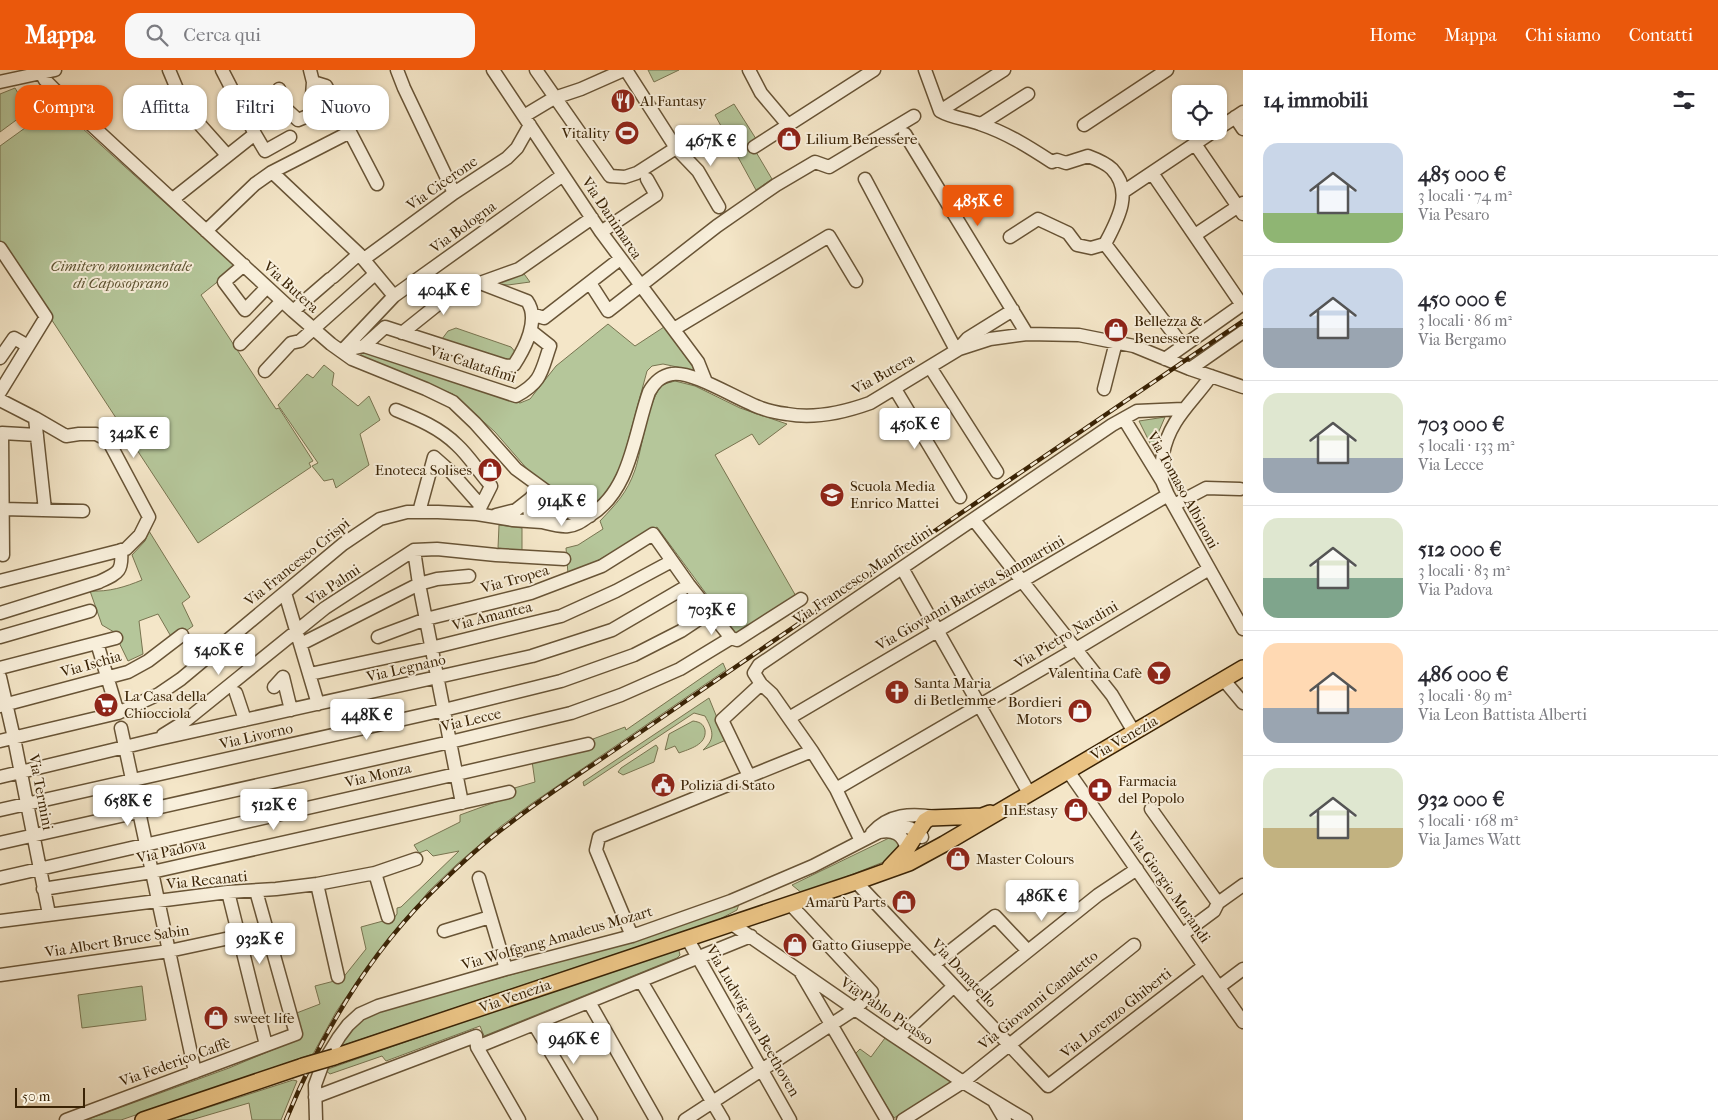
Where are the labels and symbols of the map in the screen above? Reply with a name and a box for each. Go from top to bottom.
restaurant icon: Al Fantasy [610,88,636,114]
place label: Al Fantasy [639,92,707,110]
sports icon: Vitality [614,120,640,146]
place label: Vitality [561,124,611,142]
pin: 467K € [670,124,752,167]
shop icon: Lilium Benessere [776,126,802,152]
place label: Lilium Benessere [806,130,918,148]
street label: Via Cicerone [402,152,481,215]
street label: Via Danimarca [577,173,647,263]
pin: 485K € [937,184,1019,227]
street label: Via Bologna [426,196,500,257]
park label: Cimitero monumentale di Caposoprano [50,257,193,292]
street label: Via Butera [259,257,323,317]
pin: 404K € [403,274,485,316]
place label: Bellezza & Benessere [1134,312,1202,347]
shop icon: Bellezza & Benessere [1103,317,1129,343]
street label: Via Calatafimi [426,341,519,387]
street label: Via Butera [848,349,918,399]
pin: 450K € [874,408,956,450]
pin: 342K € [93,416,175,459]
street label: Via Tomaso Albinoni [1143,427,1223,552]
shop icon: Enoteca Solises [477,457,503,483]
place label: Enoteca Solises [375,461,472,479]
place label: Scuola Media Enrico Mattei [850,477,940,512]
school or university icon: Scuola Media Enrico Mattei [819,482,845,508]
pin: 914K € [521,484,603,527]
street label: Via Francesco Crispi [240,514,354,611]
street label: Via Francesco Manfredini [789,521,937,629]
street label: Via Giovanni Battista Sammartini [872,531,1068,655]
street label: Via Palmi [302,560,364,610]
street label: Via Tropea [478,560,552,598]
pin: 703K € [671,594,753,636]
street label: Via Amantea [449,597,535,635]
street label: Via Pietro Nardini [1010,597,1121,673]
pin: 540K € [178,634,260,676]
street label: Via Ischia [58,647,124,681]
street label: Via Legnano [364,650,448,686]
bar icon: Valentina Cafè [1146,660,1172,686]
place label: Valentina Cafè [1047,664,1143,682]
place label: Santa Maria di Betlemme [914,674,997,709]
church icon: Santa Maria di Betlemme [884,679,910,705]
place label: La Casa della Chiocciola [124,687,208,722]
supermarket icon: La Casa della Chiocciola [93,692,119,718]
place label: Bordieri Motors [1008,693,1063,728]
pin: 448K € [326,698,408,741]
shop icon: Bordieri Motors [1067,698,1093,724]
street label: Via Lecce [438,704,504,736]
street label: Via Venezia [1086,711,1162,765]
street label: Via Livorno [217,719,295,753]
street label: Via Termini [25,752,57,832]
street label: Via Monza [342,758,414,792]
public building icon: Polizia di Stato [650,772,676,798]
place label: Farmacia del Popolo [1118,772,1185,807]
place label: Polizia di Stato [680,776,775,794]
pharmacy icon: Farmacia del Popolo [1087,777,1113,803]
pin: 658K € [87,784,169,827]
pin: 512K € [233,788,315,831]
shop icon: InEstasy [1063,797,1089,823]
place label: InEstasy [1003,801,1059,819]
street label: Via Giorgio Morandi [1123,827,1215,947]
street label: Via Padova [134,835,208,867]
shop icon: Master Colours [945,846,971,872]
place label: Master Colours [976,850,1075,868]
street label: Via Recanati [165,867,249,893]
pin: 486K € [1001,880,1083,922]
shop icon: Amarù Parts [891,889,917,915]
place label: Amarù Parts [805,893,886,911]
street label: Via Wolfgang Amadeus Mozart [458,902,655,974]
street label: Via Albert Bruce Sabin [43,921,191,961]
pin: 932K € [219,922,301,965]
shop icon: Gatto Giuseppe [782,932,808,958]
street label: Via Donatello [927,934,1001,1011]
place label: Gatto Giuseppe [812,936,912,954]
street label: Via Ludwig van Beethoven [702,941,804,1100]
street label: Via Giovanni Canaletto [974,946,1102,1054]
street label: Via Lorenzo Ghiberti [1056,964,1175,1062]
street label: Via Pablo Picasso [836,973,937,1049]
street label: Via Venezia [476,975,554,1017]
shop icon: sweet life [203,1005,229,1031]
place label: sweet life [234,1009,295,1027]
pin: 946K € [533,1022,615,1065]
street label: Via Federico Caffè [116,1033,233,1091]
scale bar [15,1085,85,1108]

